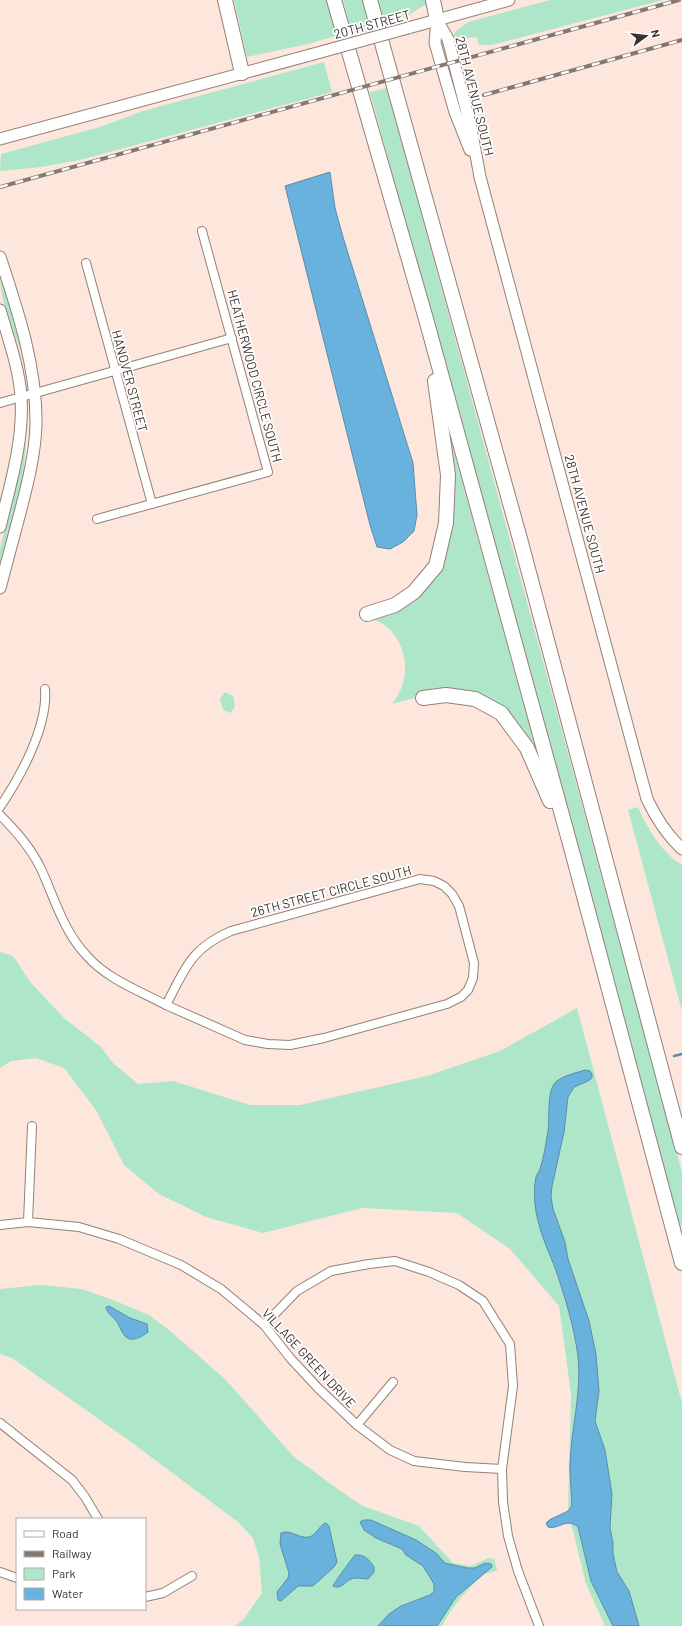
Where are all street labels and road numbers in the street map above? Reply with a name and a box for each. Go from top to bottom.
street label: 20TH STREET [332,6,412,42]
street label: 28TH AVENUE SOUTH [452,35,498,157]
street label: HEATHERWOOD CIRCLE SOUTH [224,288,286,464]
street label: HANOVER STREET [109,328,151,434]
street label: 28TH AVENUE SOUTH [561,453,609,575]
street label: 26TH STREET CIRCLE SOUTH [249,862,413,920]
street label: VILLAGE GREEN DRIVE [259,1305,359,1411]

